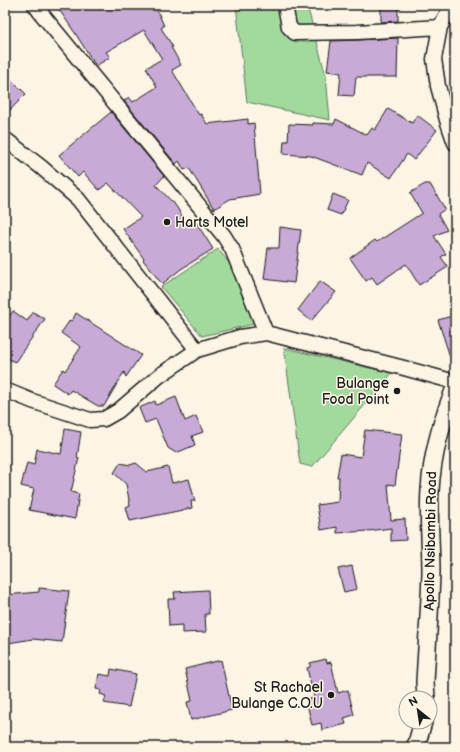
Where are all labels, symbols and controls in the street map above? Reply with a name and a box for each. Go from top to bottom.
place label: Harts Motel [175,214,248,231]
marker: Harts Motel [162,217,172,227]
place label: Bulange Food Point [322,375,390,408]
marker: Bulange Food Point [392,386,402,396]
street label: Apollo Nsibambi Road [421,471,440,611]
place label: St Rachael Bulange C.O.U [231,679,323,712]
marker: St Rachael Bulange C.O.U [326,690,336,700]
north arrow [398,690,438,730]
text: N [406,694,420,709]

